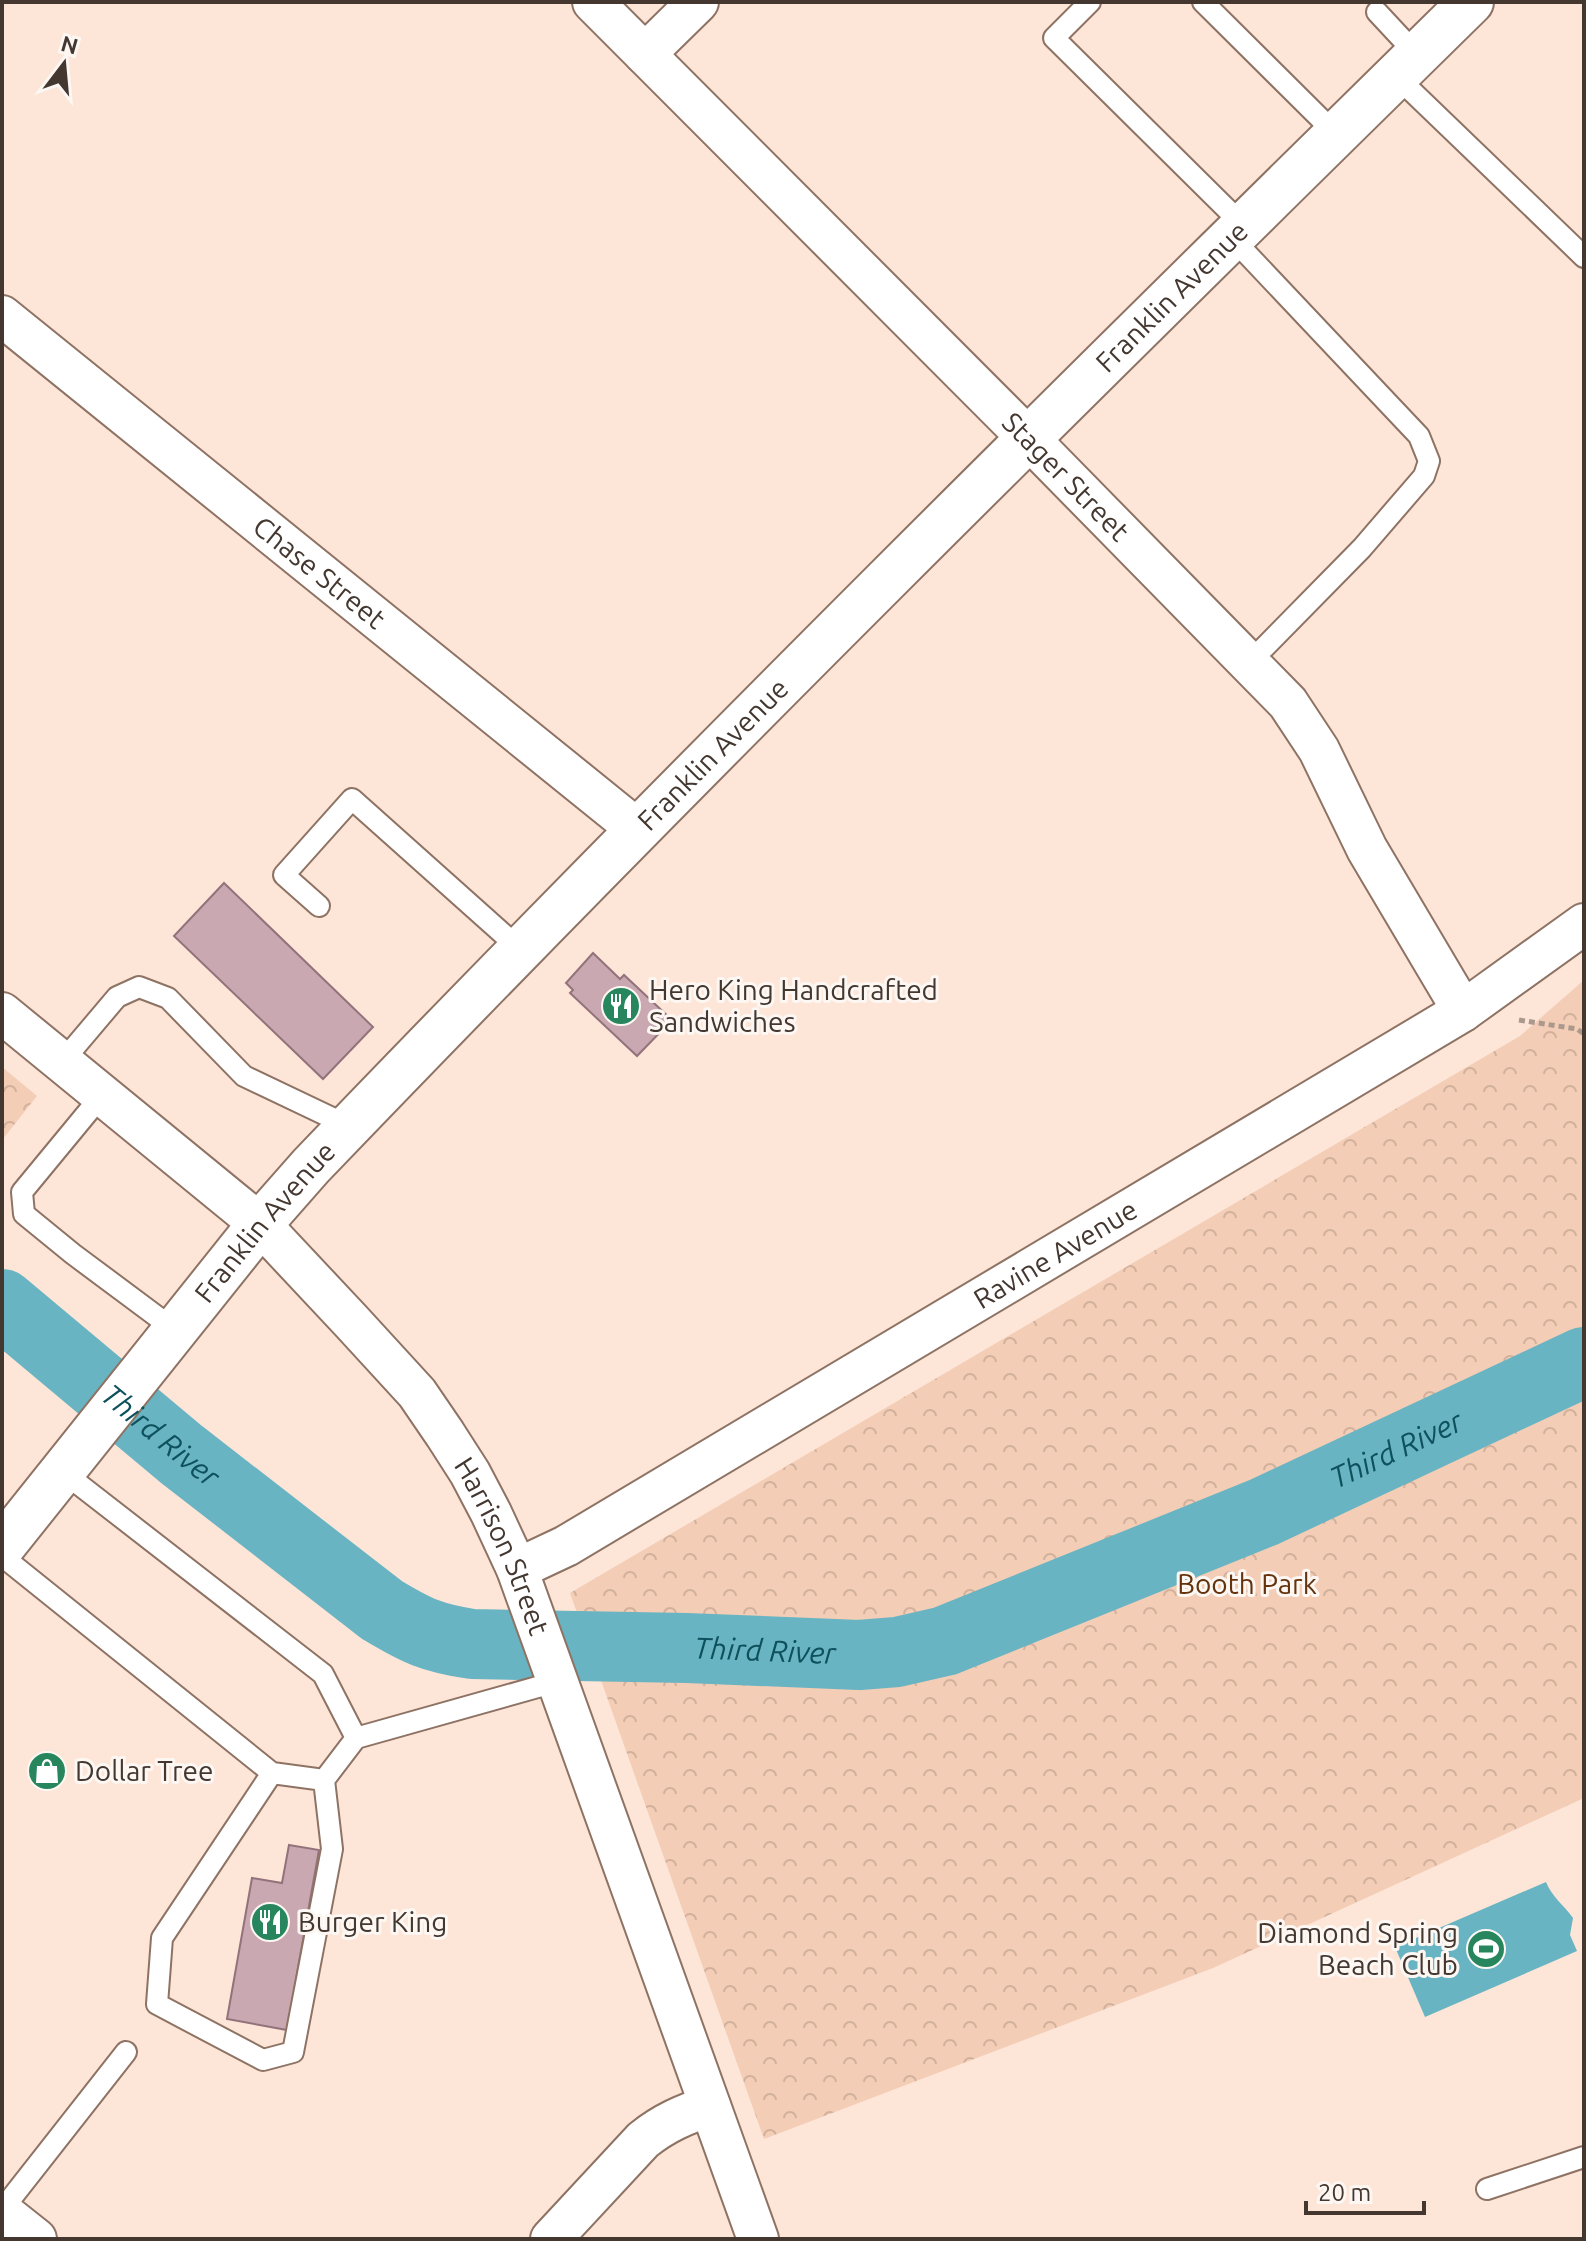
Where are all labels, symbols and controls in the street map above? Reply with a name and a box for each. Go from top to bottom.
north arrow [24,24,104,104]
text: N [58,30,81,59]
street label: Franklin Avenue [1089,215,1254,378]
street label: Stager Street [997,406,1136,547]
street label: Chase Street [248,510,392,634]
street label: Franklin Avenue [631,672,794,836]
place label: Hero King Handcrafted Sandwiches [649,974,938,1037]
restaurant icon: Hero King Handcrafted Sandwiches [600,985,642,1027]
street label: Franklin Avenue [188,1135,341,1308]
street label: Ravine Avenue [968,1193,1142,1314]
water label: Third River [95,1377,228,1494]
water label: Third River [1324,1403,1469,1495]
street label: Harrison Street [449,1451,555,1639]
park label: Booth Park [1177,1568,1317,1599]
water label: Third River [693,1630,838,1670]
shop icon: Dollar Tree [26,1750,68,1792]
place label: Dollar Tree [75,1755,213,1786]
restaurant icon: Burger King [249,1901,291,1943]
place label: Burger King [298,1906,447,1937]
place label: Diamond Spring Beach Club [1257,1917,1458,1980]
sports icon: Diamond Spring Beach Club [1465,1928,1507,1970]
scale bar [1306,2165,1424,2215]
text: 20 m [1318,2179,1371,2206]

